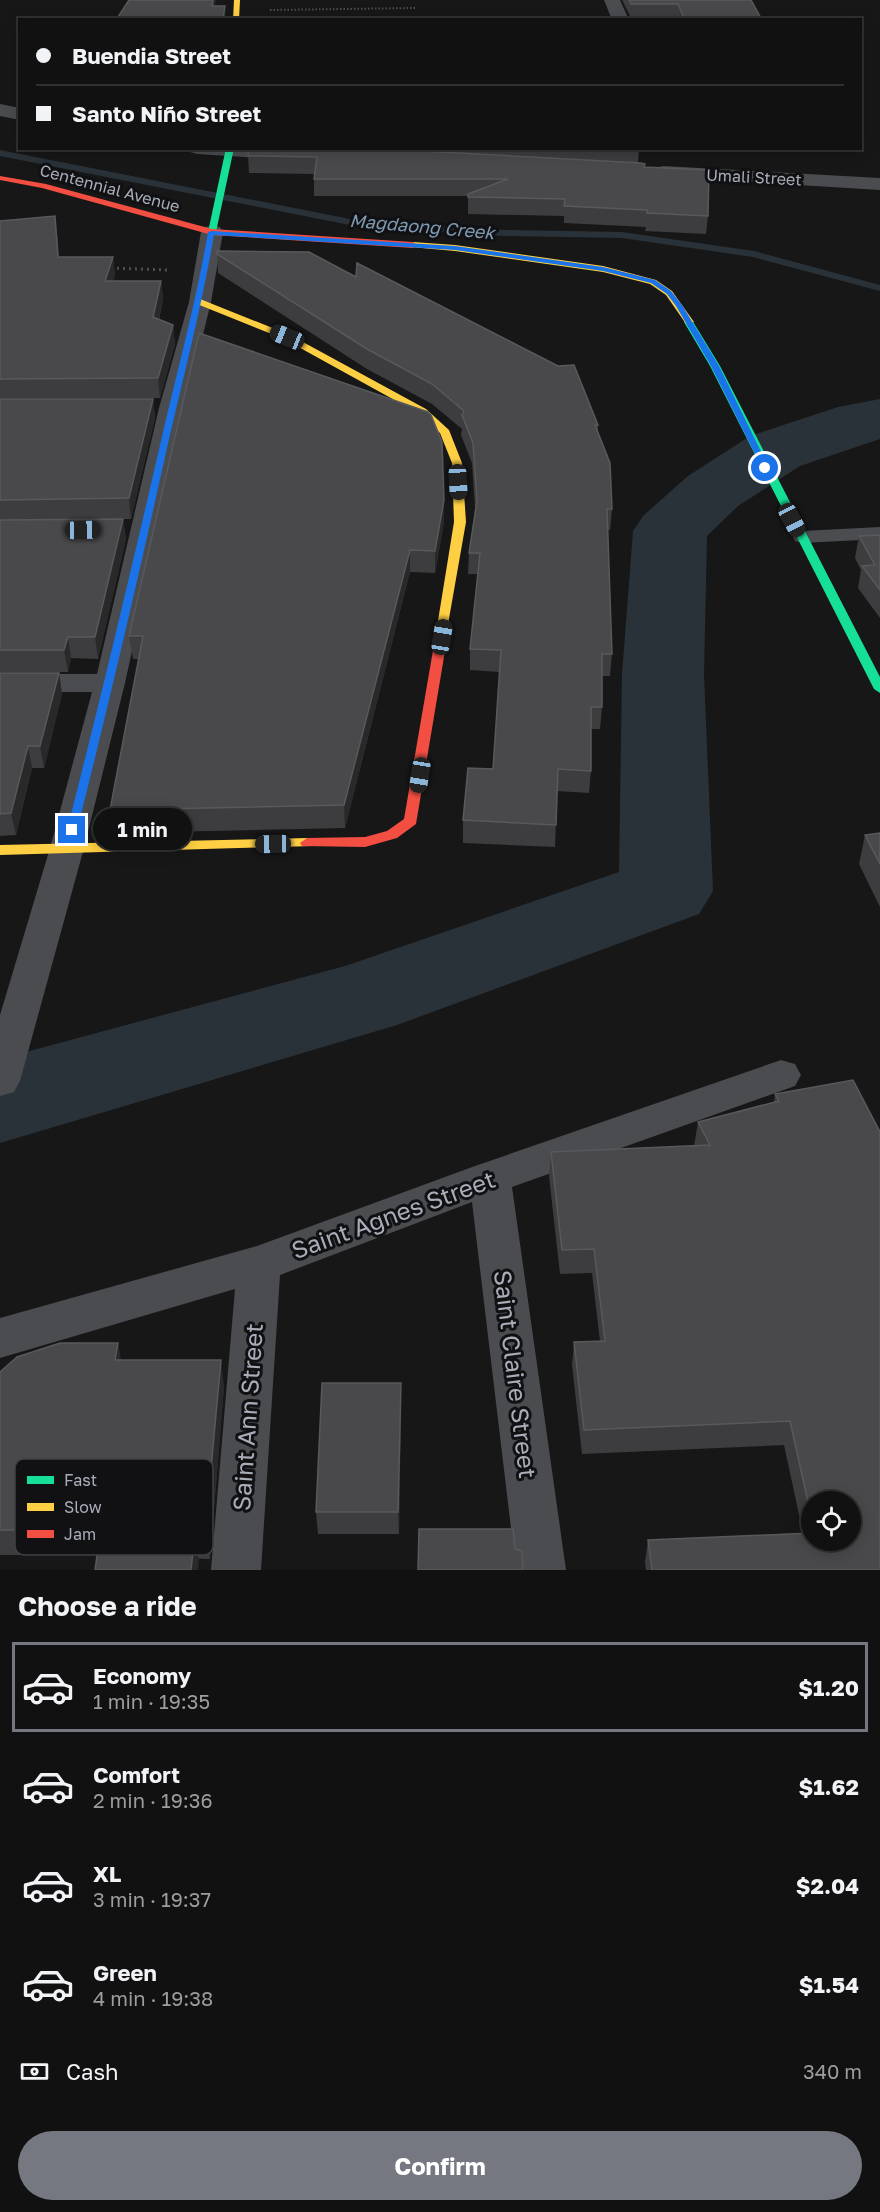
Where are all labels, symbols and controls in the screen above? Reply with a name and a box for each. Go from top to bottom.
text: Buendia Street [72,42,231,69]
text: Santo Niño Street [72,100,261,127]
street label: Centennial Avenue [38,160,182,216]
street label: Umali Street [706,165,802,189]
water label: Magdaong Creek [349,209,497,243]
car [267,322,307,352]
route start [751,454,778,481]
car [448,464,468,500]
car [776,500,808,540]
car [65,521,101,539]
car [430,618,454,656]
car [408,756,432,794]
callout: 1 min [93,809,192,851]
route end [58,816,85,843]
text: 1 min [117,817,168,841]
car [255,835,291,853]
street label: Saint Agnes Street [287,1164,499,1264]
street label: Saint Claire Street [489,1268,543,1480]
street label: Saint Ann Street [226,1322,268,1512]
legend [15,1459,213,1555]
text: Fast [64,1470,97,1490]
map controls [801,1491,861,1551]
button: locate [801,1491,861,1551]
text: Slow [64,1497,102,1517]
text: Jam [64,1524,96,1544]
text: Choose a ride [18,1590,197,1622]
icon: car [21,1660,75,1714]
text: Economy [93,1662,191,1689]
text: $1.20 [798,1674,859,1701]
text: 1 min · 19:35 [93,1689,210,1713]
icon: car [21,1759,75,1813]
text: Comfort [93,1761,180,1788]
text: $1.62 [798,1773,859,1800]
text: 2 min · 19:36 [93,1788,213,1812]
icon: car [21,1858,75,1912]
text: XL [93,1860,121,1887]
text: $2.04 [796,1872,859,1899]
text: 3 min · 19:37 [93,1887,211,1911]
icon: car [21,1957,75,2011]
text: Green [93,1959,157,1986]
text: $1.54 [799,1971,859,1998]
text: 4 min · 19:38 [93,1986,213,2010]
icon: cash [18,2055,51,2088]
text: Cash [66,2058,119,2085]
text: 340 m [803,2059,862,2083]
button: Confirm [18,2131,862,2200]

